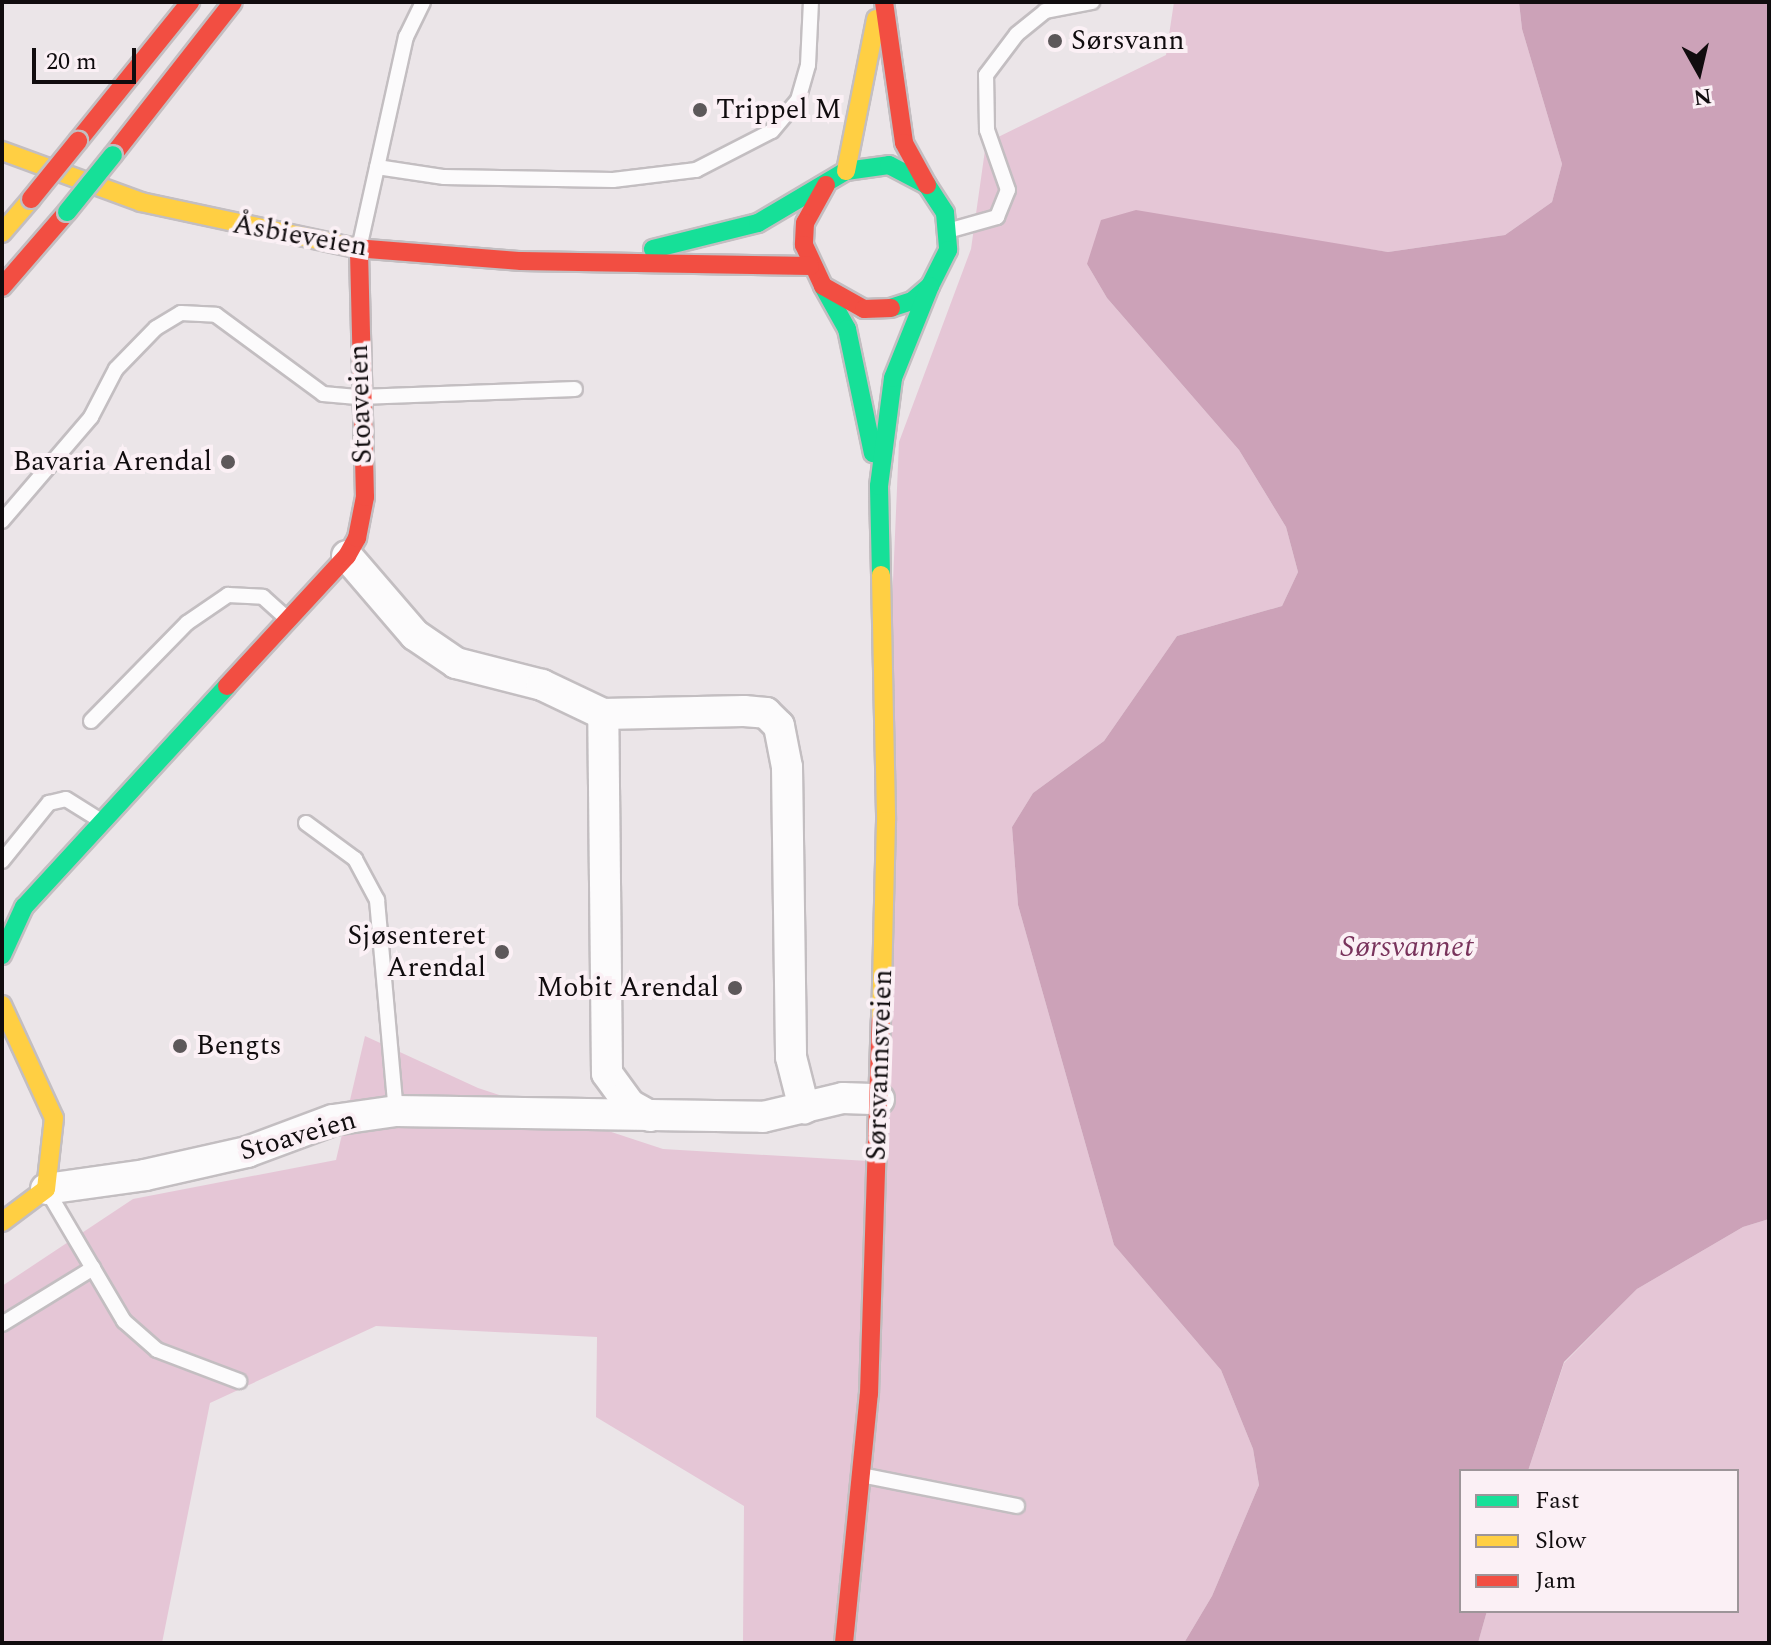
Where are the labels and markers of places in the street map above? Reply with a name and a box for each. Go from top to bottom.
place label: Sørsvann [1071,24,1184,58]
marker: Sørsvann [1046,32,1064,50]
place label: Trippel M [716,93,841,127]
marker: Trippel M [691,101,709,119]
place label: Bavaria Arendal [13,445,212,479]
marker: Bavaria Arendal [219,453,237,471]
place label: Sjøsenteret Arendal [347,919,486,985]
marker: Sjøsenteret Arendal [493,943,511,961]
place label: Mobit Arendal [536,971,719,1005]
marker: Mobit Arendal [726,979,744,997]
place label: Bengts [196,1029,282,1063]
marker: Bengts [171,1037,189,1055]

